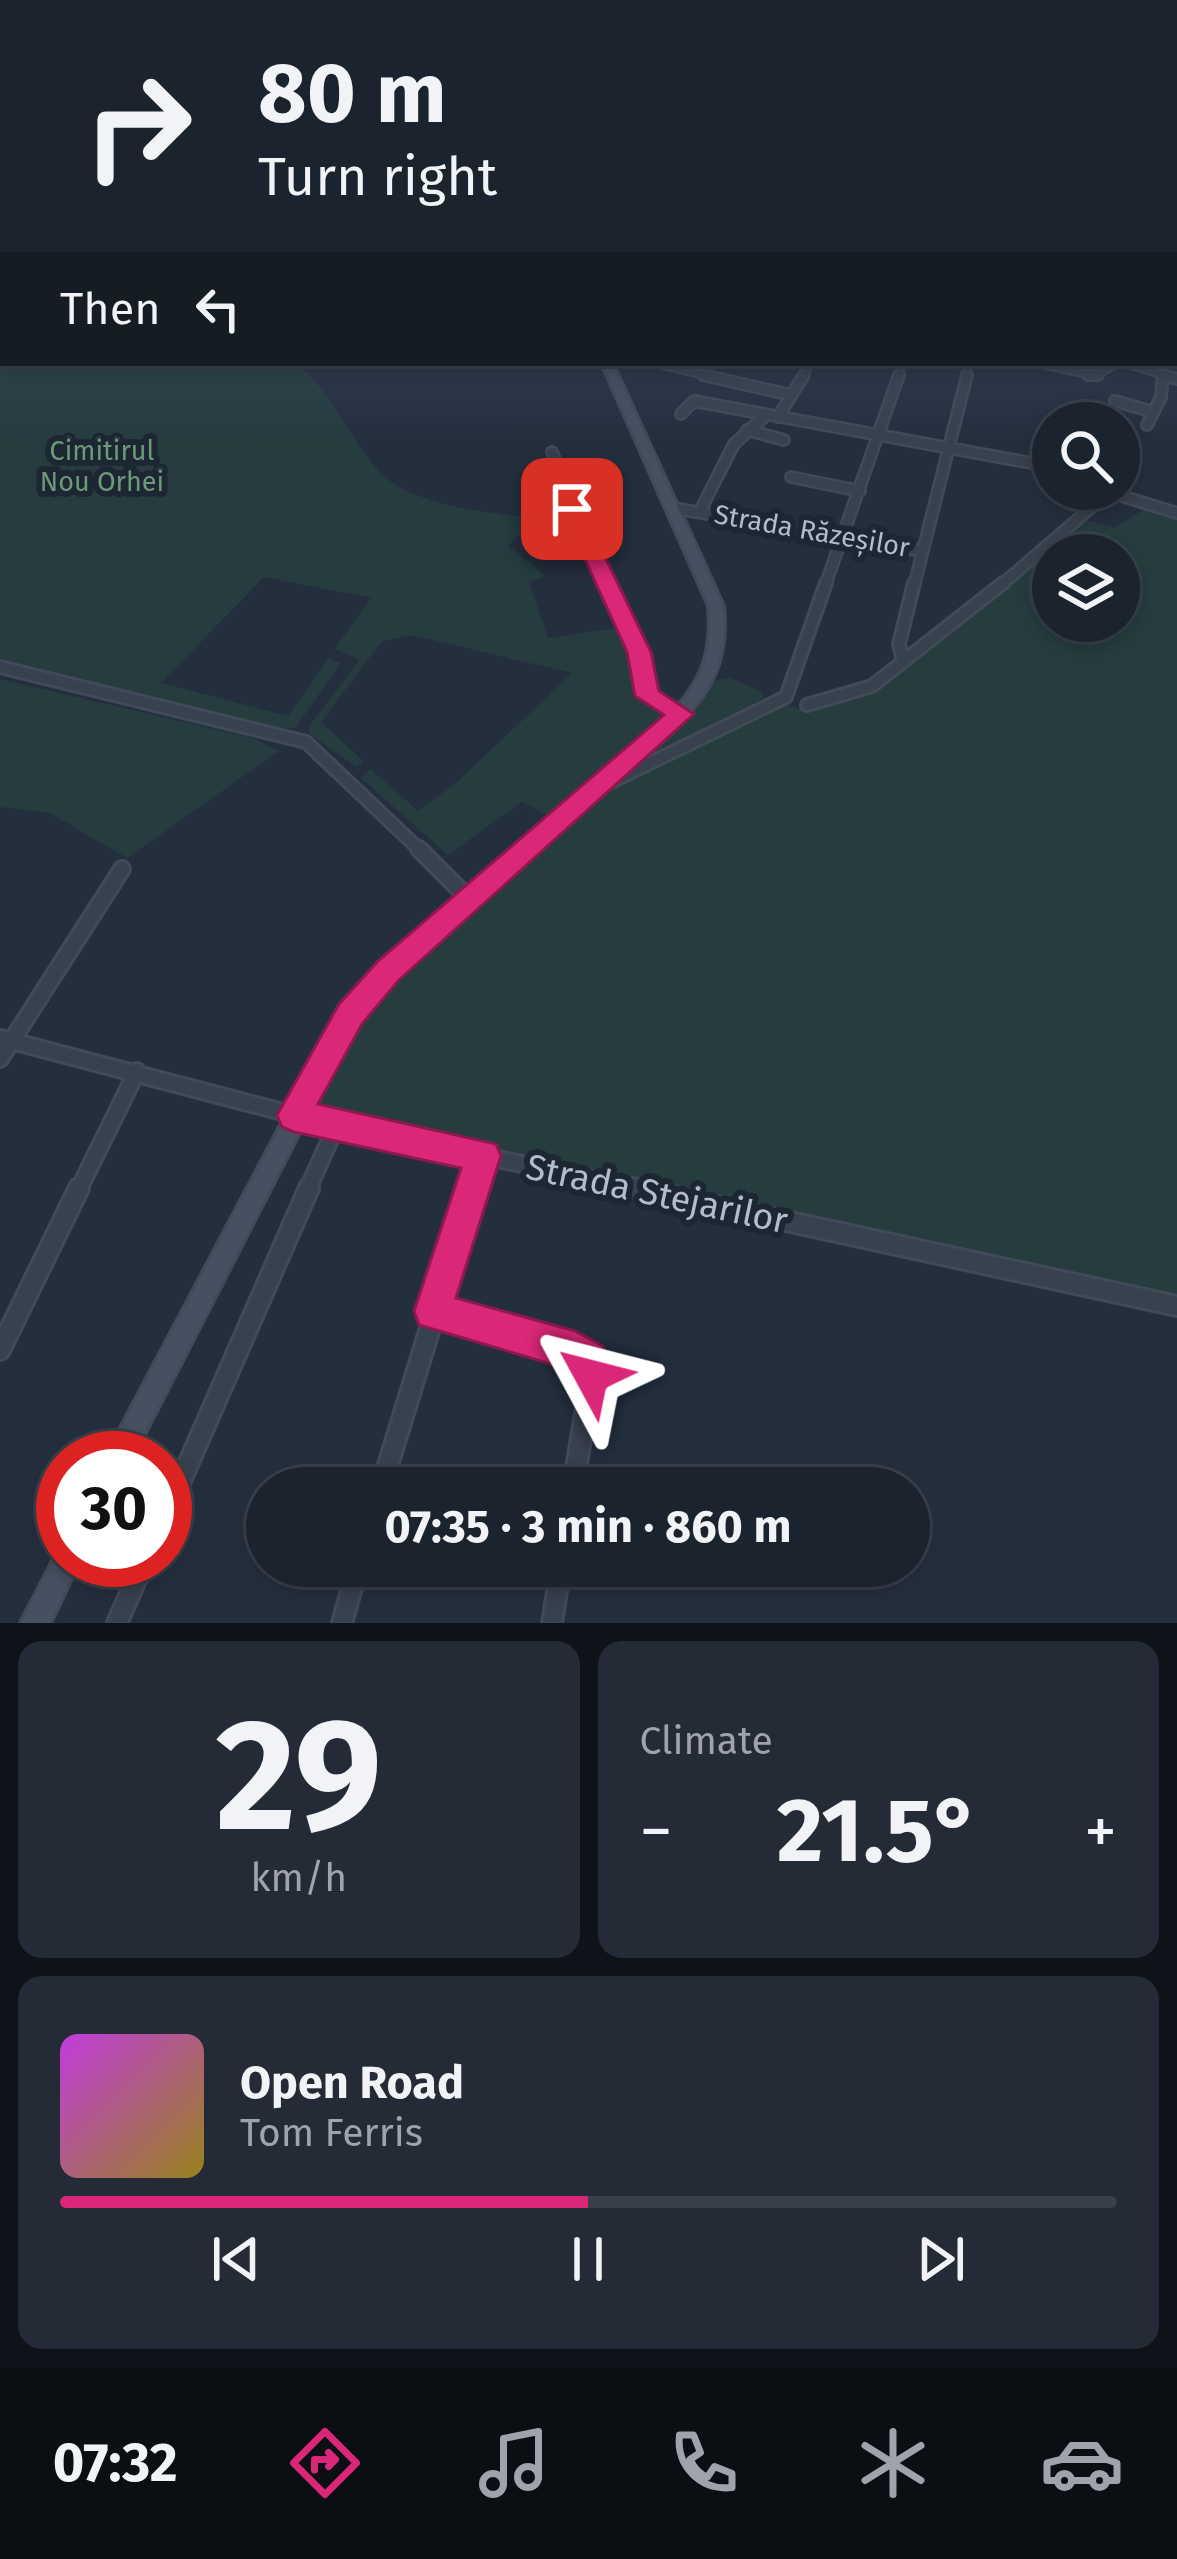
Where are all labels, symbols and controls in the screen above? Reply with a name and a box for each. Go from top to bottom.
text: 80 m [258,43,447,144]
icon: right [60,48,216,204]
text: Turn right [258,145,497,209]
icon: left [185,276,251,342]
text: Then [60,282,161,336]
map controls [1032,402,1140,642]
button: search [1032,402,1140,510]
park label: Cimitirul Nou Orhei [40,435,164,498]
pin [521,458,623,560]
icon: arrive [539,476,605,542]
street label: Strada Răzeșilor [712,498,913,565]
button: layers [1032,534,1140,642]
street label: Strada Stejarilor [522,1145,792,1243]
position arrow [528,1313,654,1439]
speed limit sign: 30 [36,1431,192,1587]
text: 07:35 · 3 min · 860 m [384,1500,792,1554]
text: 29 [216,1683,382,1870]
text: Climate [640,1718,773,1764]
text: 21.5° [777,1777,980,1885]
text: − [640,1792,673,1871]
text: + [1084,1792,1117,1871]
text: km/h [250,1855,347,1901]
text: Open Road [240,2056,464,2110]
text: Tom Ferris [240,2110,423,2156]
icon: previous [203,2226,269,2292]
icon: pause [555,2226,621,2292]
icon: next [908,2226,974,2292]
icon: directions [283,2421,367,2505]
icon: music [472,2421,556,2505]
icon: phone [662,2421,746,2505]
icon: climate [851,2421,935,2505]
icon: car [1040,2421,1124,2505]
text: 07:32 [53,2431,178,2495]

